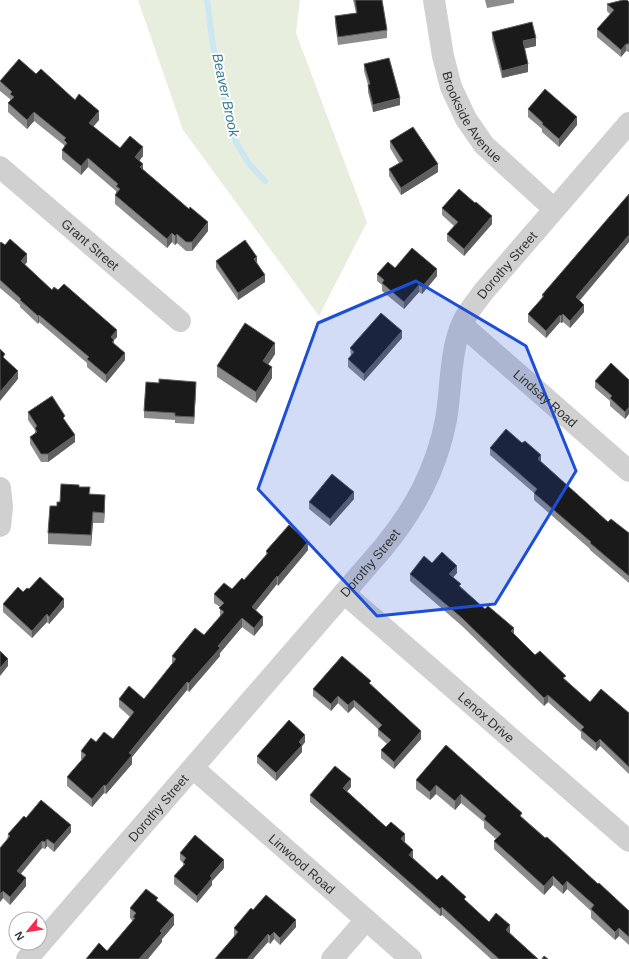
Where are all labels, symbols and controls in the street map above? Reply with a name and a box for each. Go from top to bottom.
water label: Beaver Brook [209,52,243,139]
street label: Brookside Avenue [439,70,505,165]
street label: Grant Street [58,216,122,274]
street label: Dorothy Street [474,228,540,302]
street label: Lindsay Road [510,367,580,430]
street label: Dorothy Street [337,526,403,600]
street label: Lenox Drive [455,689,517,746]
street label: Dorothy Street [125,771,192,845]
street label: Linwood Road [266,831,338,897]
north arrow [8,911,48,951]
text: N [12,930,27,942]

